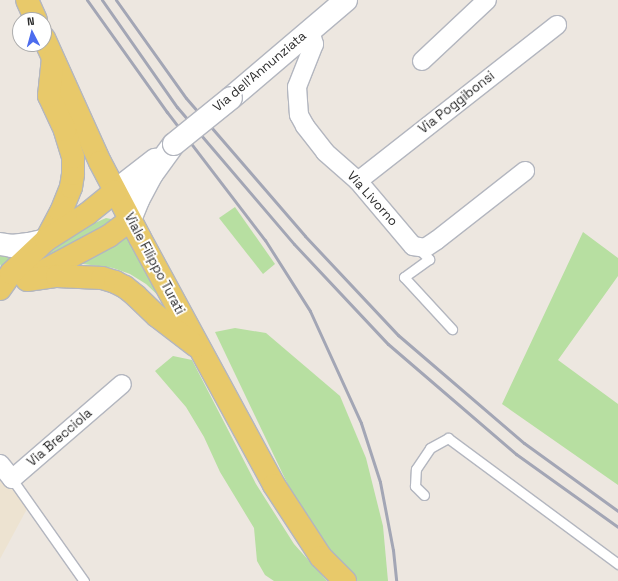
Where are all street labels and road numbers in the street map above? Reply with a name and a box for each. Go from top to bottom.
street label: Via dell'Annunziata [210,28,310,116]
street label: Via Poggibonsi [416,69,498,137]
street label: Via Livorno [343,169,401,229]
street label: Viale Filippo Turati [121,210,187,318]
street label: Via Brecciola [25,406,95,470]

